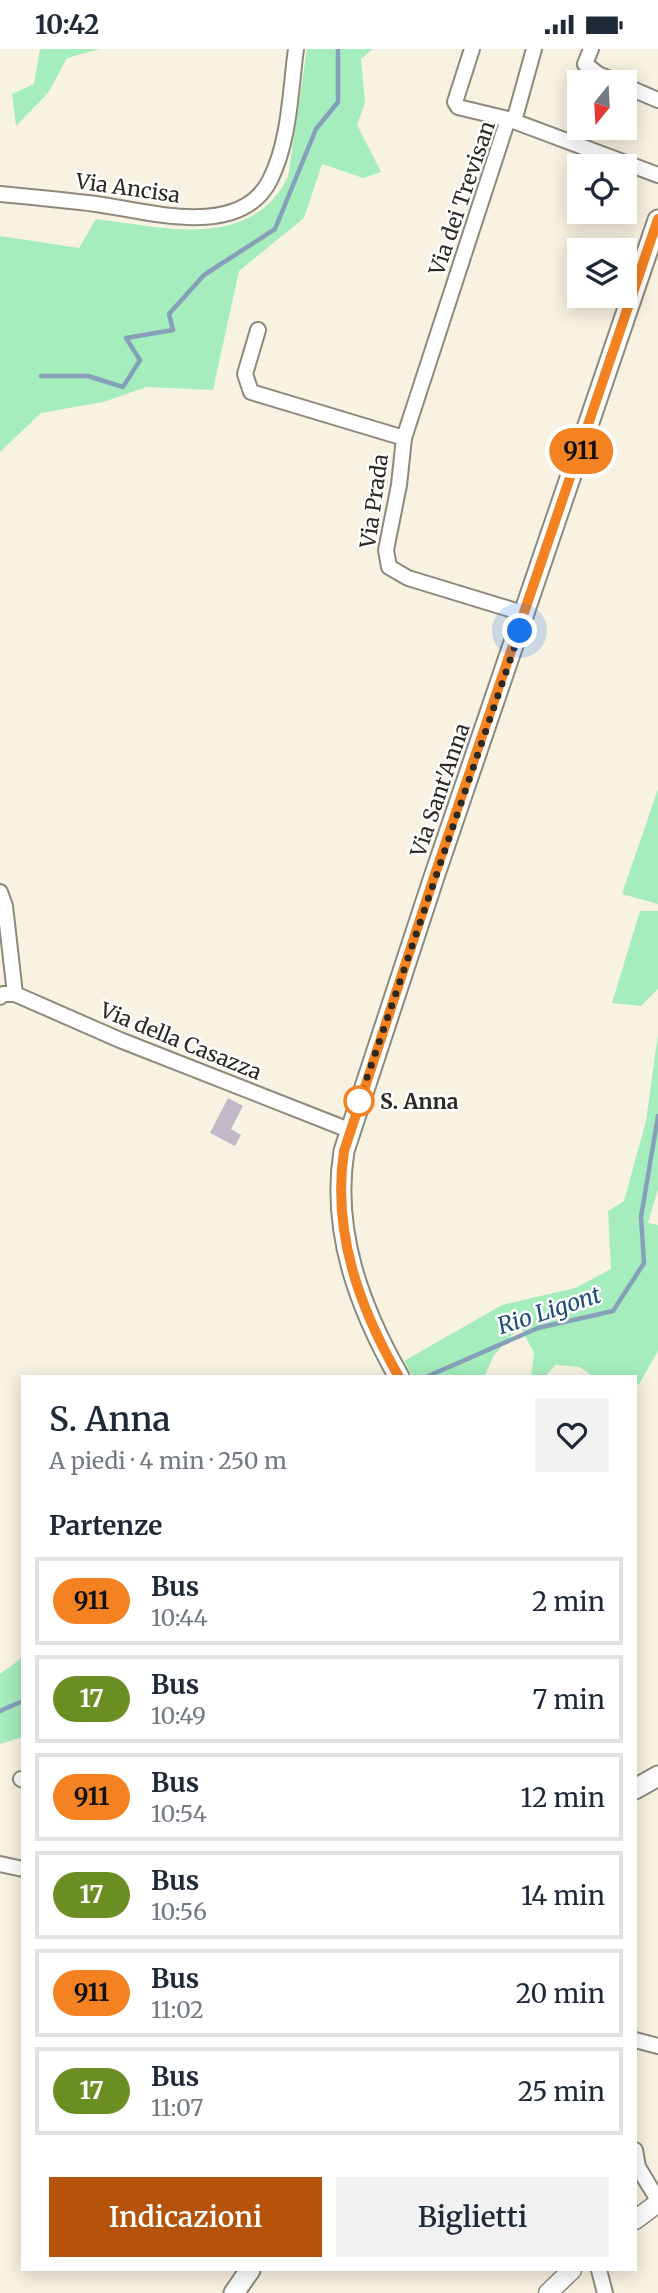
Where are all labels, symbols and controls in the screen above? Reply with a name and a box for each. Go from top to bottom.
text: 10:42 [35,8,99,41]
north arrow [567,70,637,140]
map controls [567,70,637,308]
street label: Via dei Trevisan [423,117,501,280]
button: locate [567,154,637,224]
street label: Via Ancisa [73,167,182,209]
button: layers [567,238,637,308]
line badge: 911 [541,428,621,474]
text: 911 [563,435,599,466]
street label: Via Prada [354,452,394,551]
your location [502,613,537,648]
street label: Via Sant'Anna [404,719,476,861]
street label: Via della Casazza [95,996,266,1086]
marker: S. Anna [344,1086,374,1116]
place label: S. Anna [380,1088,459,1115]
water label: Rio Ligont [494,1280,604,1340]
button: heart [535,1398,609,1472]
text: S. Anna [49,1399,171,1440]
text: A piedi · 4 min · 250 m [49,1446,287,1475]
text: Partenze [49,1509,162,1542]
text: Bus [151,1570,199,1603]
text: 911 [74,1585,109,1616]
text: 2 min [532,1585,605,1618]
text: 10:44 [151,1603,208,1632]
text: Bus [151,1668,199,1701]
text: 17 [79,1683,104,1714]
text: 7 min [533,1683,605,1716]
text: 10:49 [151,1701,206,1730]
text: Bus [151,1766,199,1799]
text: 911 [74,1781,109,1812]
text: 12 min [521,1781,605,1814]
text: 10:54 [151,1799,207,1828]
text: Bus [151,1864,199,1897]
text: 17 [79,1879,104,1910]
text: 14 min [521,1879,605,1912]
text: 10:56 [151,1897,207,1926]
text: Bus [151,1962,199,1995]
text: 911 [74,1977,109,2008]
text: 20 min [516,1977,605,2010]
text: 11:02 [151,1995,204,2024]
text: Bus [151,2060,199,2093]
text: 17 [79,2075,104,2106]
text: 25 min [518,2075,605,2108]
text: 11:07 [151,2093,203,2122]
button: Indicazioni [49,2177,322,2257]
button: Biglietti [336,2177,609,2257]

